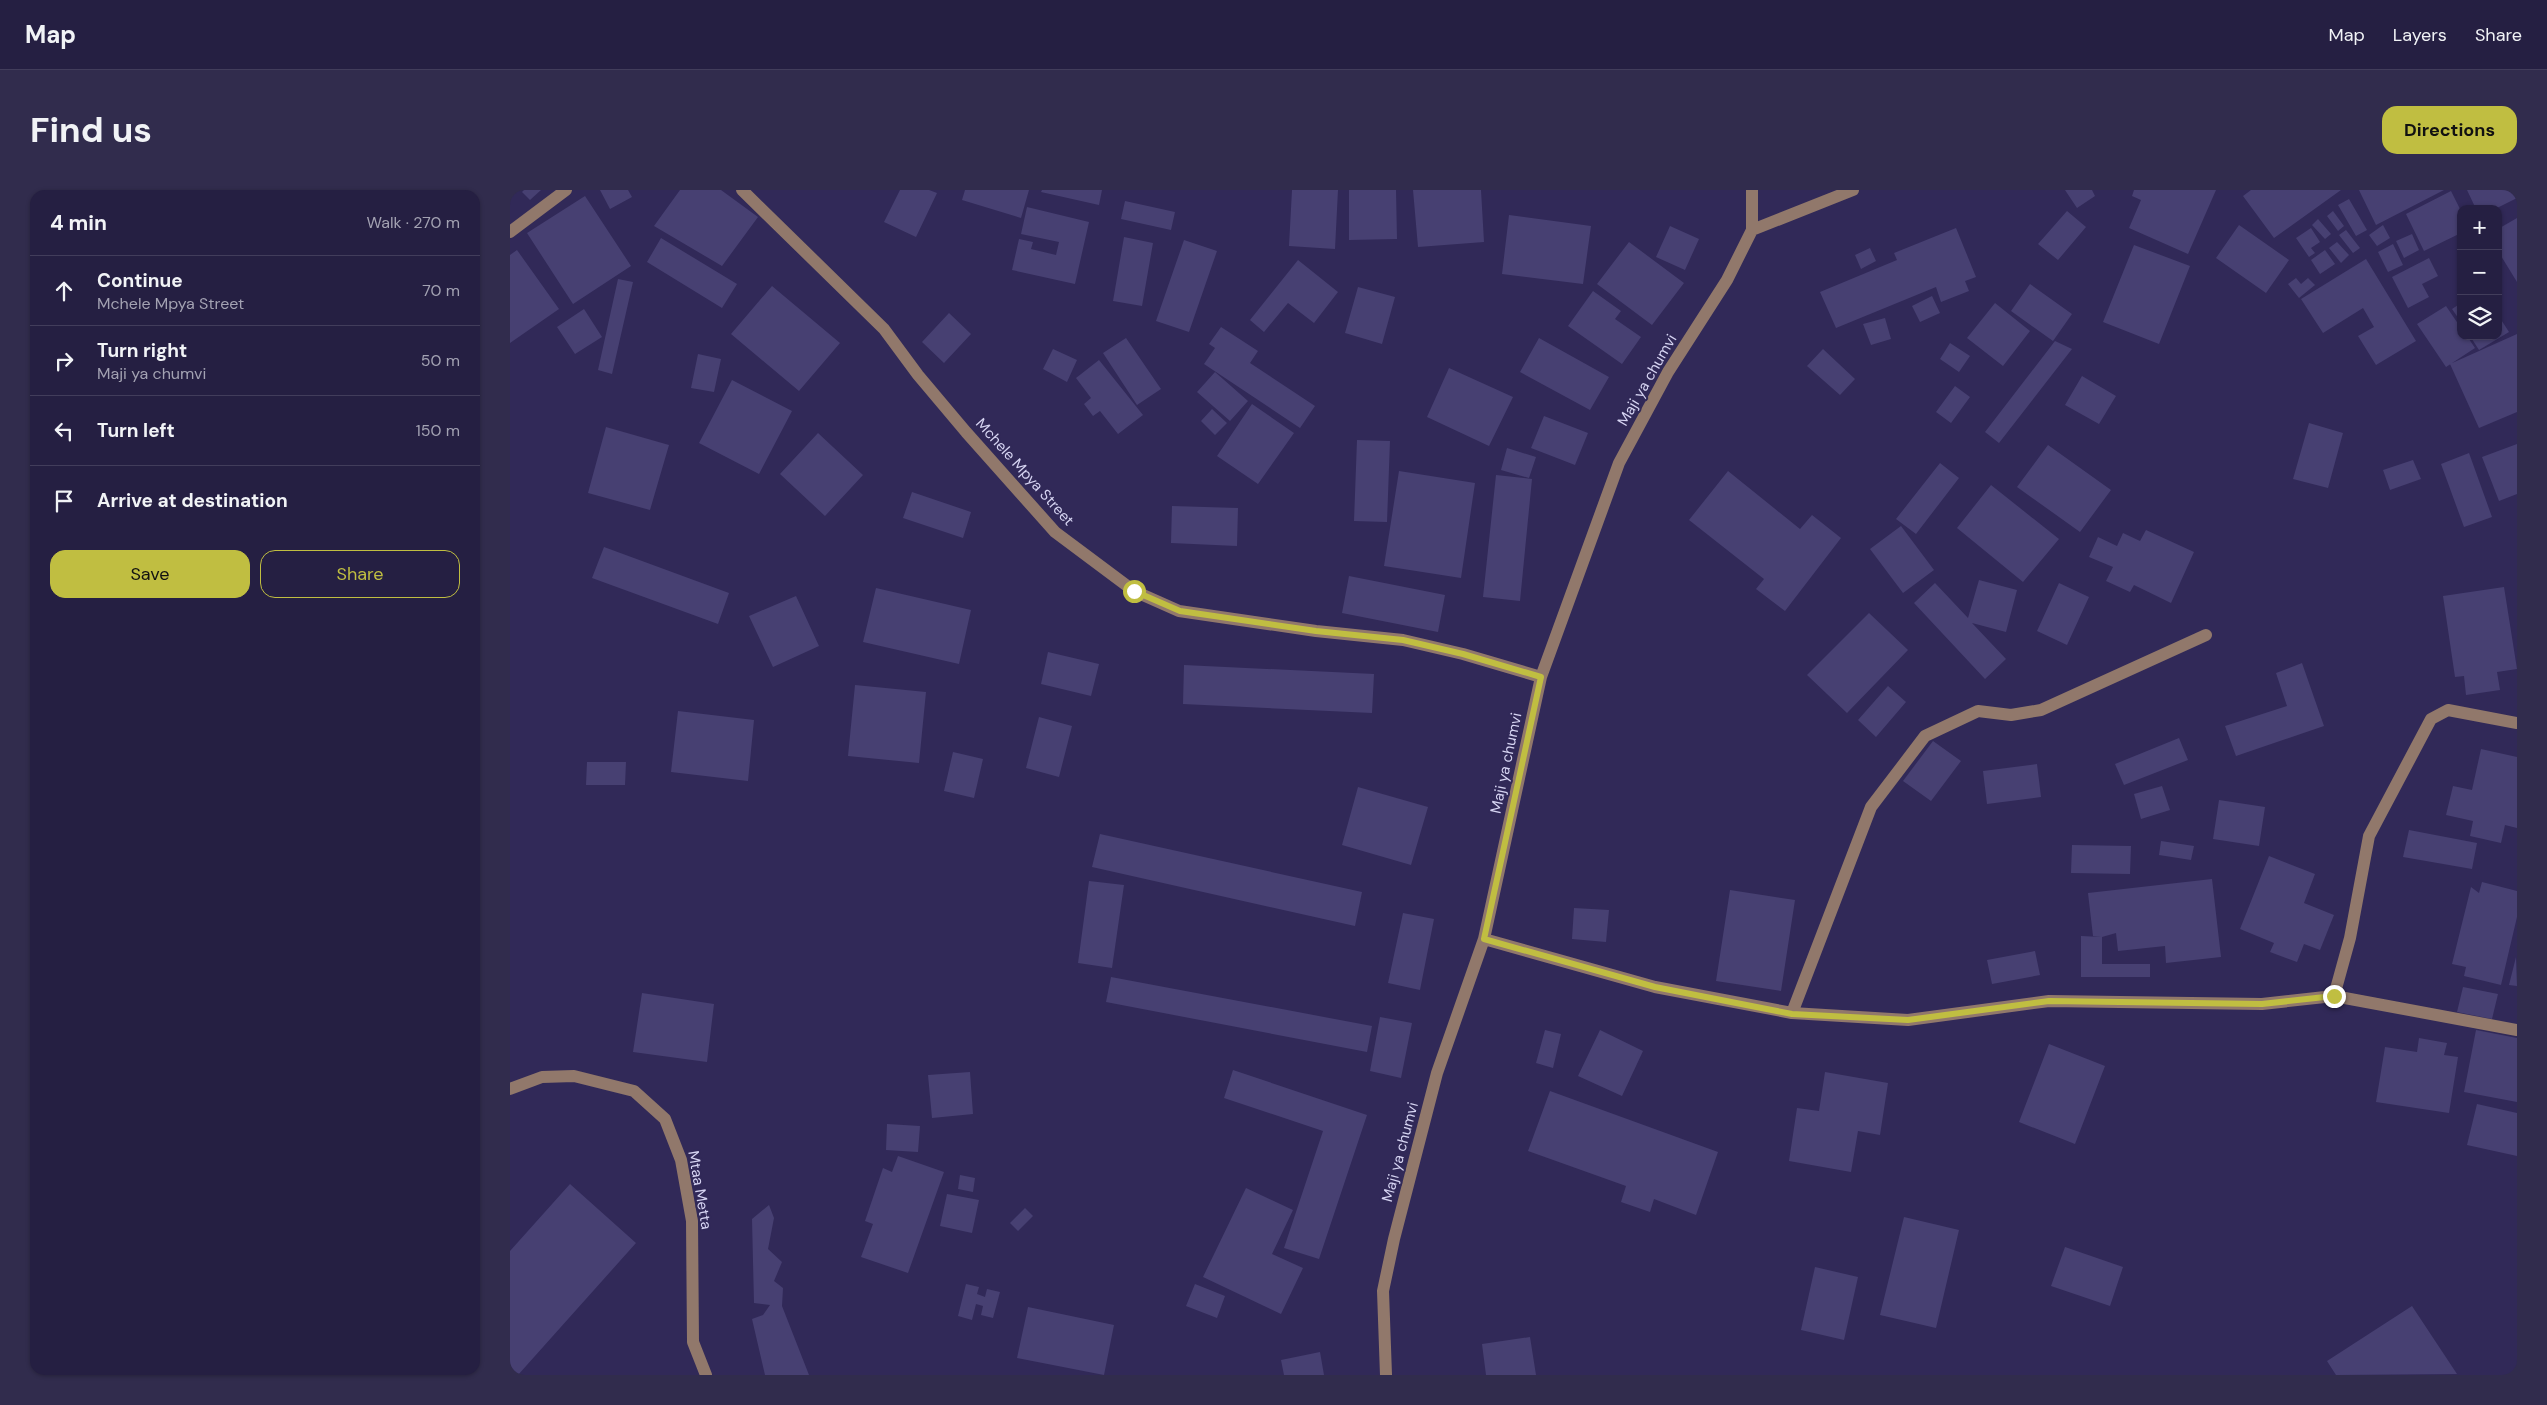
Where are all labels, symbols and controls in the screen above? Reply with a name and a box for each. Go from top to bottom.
text: Map [25,19,76,50]
text: Map [2329,23,2365,47]
text: Layers [2393,23,2447,47]
text: Share [2475,23,2522,47]
button: Directions [2382,106,2517,154]
text: Find us [30,107,152,153]
map controls [2457,205,2502,340]
button: + [2457,205,2502,250]
text: 4 min [50,209,107,237]
text: Walk · 270 m [367,212,460,233]
button: − [2457,250,2502,295]
text: Continue [97,268,183,293]
icon: ahead [50,277,78,305]
text: 70 m [422,280,460,301]
text: Mchele Mpya Street [97,293,244,314]
button: layers [2457,295,2502,340]
street label: Maji ya chumvi [1613,331,1681,429]
text: Turn right [97,338,187,363]
icon: right [50,347,78,375]
text: 50 m [421,350,460,371]
text: Maji ya chumvi [97,363,206,384]
street label: Mchele Mpya Street [971,414,1079,530]
icon: left [50,417,78,445]
text: Turn left [97,418,175,443]
text: 150 m [416,420,460,441]
icon: arrive [50,487,78,515]
text: Arrive at destination [97,488,288,513]
button: Save [50,550,250,598]
button: Share [260,550,460,598]
route start [1123,580,1146,603]
street label: Maji ya chumvi [1486,711,1526,815]
route end [2323,985,2346,1008]
street label: Maji ya chumvi [1377,1100,1423,1204]
street label: Mtaa Metta [683,1149,717,1231]

